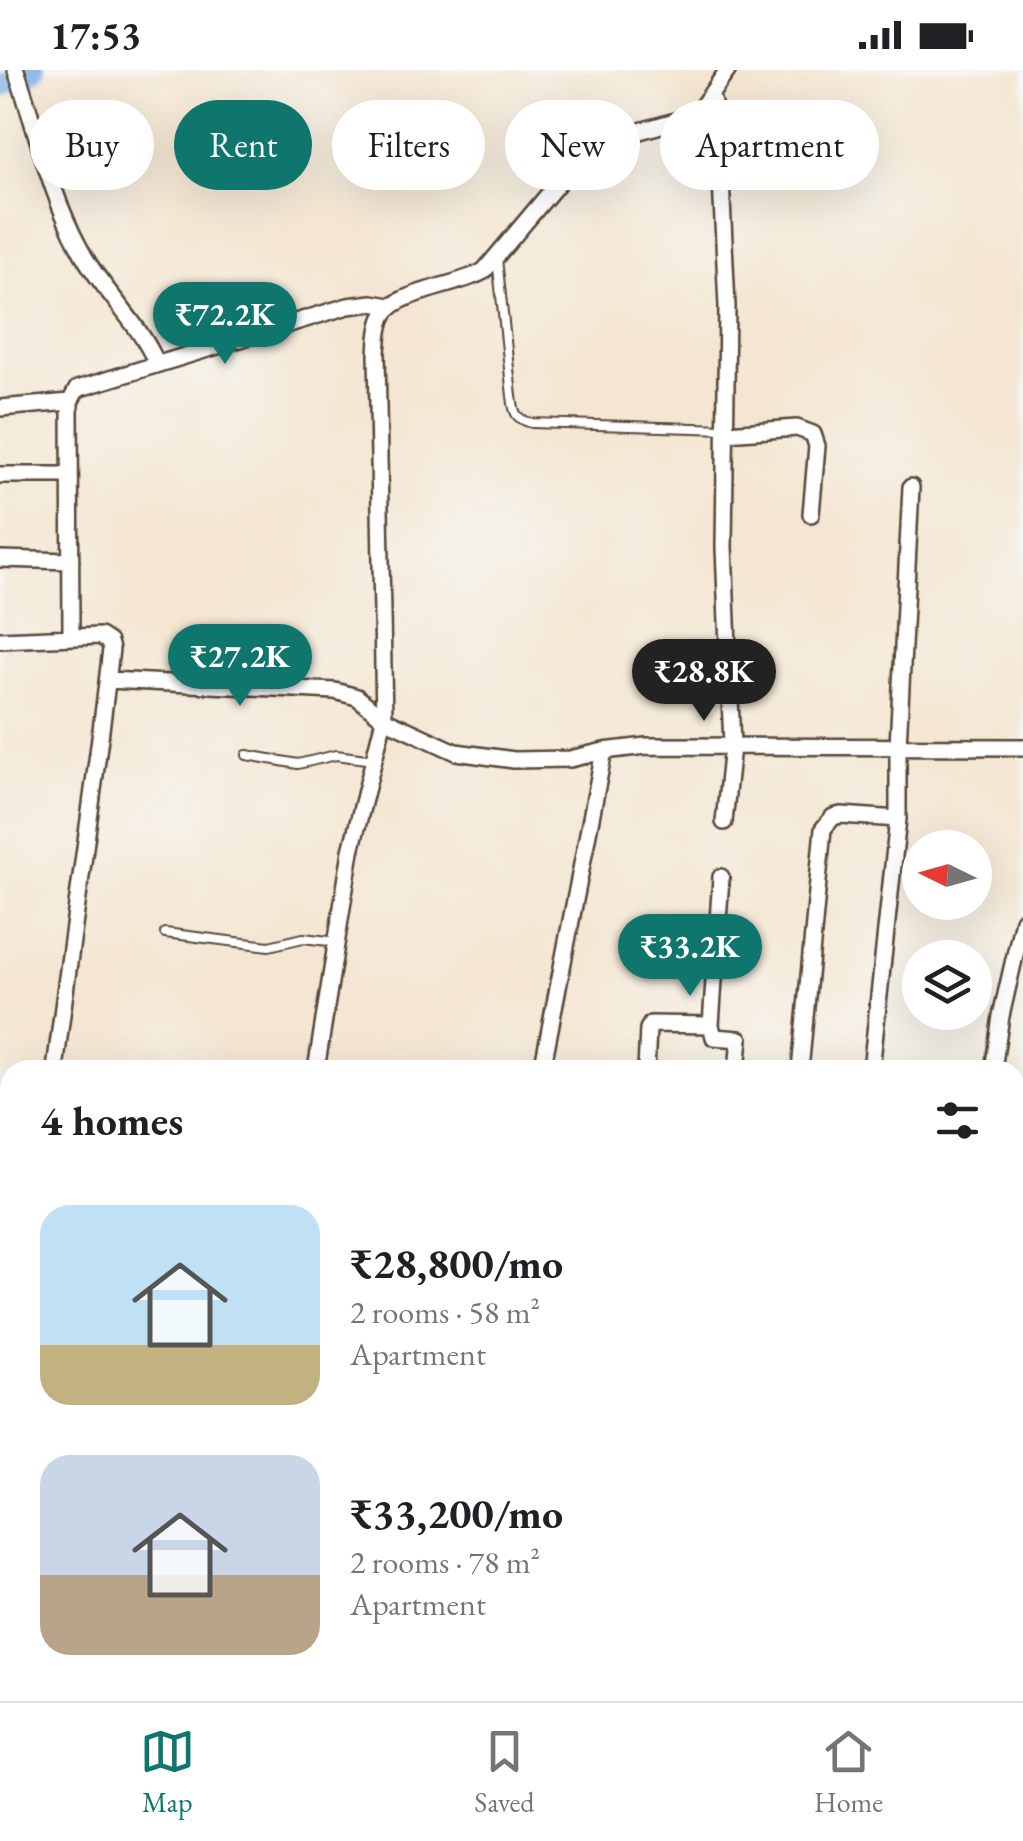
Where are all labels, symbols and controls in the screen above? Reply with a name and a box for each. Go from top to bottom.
text: 17:53 [50,11,141,60]
chip: Buy [30,100,154,190]
chip: Rent [174,100,312,190]
chip: Filters [332,100,485,190]
chip: New [505,100,640,190]
chip: Apartment [660,100,879,190]
pin: ₹72.2K [144,282,306,367]
text: ₹72.2K [175,293,275,335]
pin: ₹27.2K [159,624,321,709]
text: ₹27.2K [190,635,290,677]
pin: ₹28.8K [623,639,785,724]
text: ₹28.8K [654,650,754,692]
north arrow [902,830,992,920]
map controls [902,830,992,1030]
pin: ₹33.2K [609,914,771,999]
text: ₹33.2K [640,925,740,967]
button: layers [902,940,992,1030]
text: 4 homes [40,1093,183,1148]
icon: filters [930,1093,985,1148]
text: ₹28,800/mo [350,1236,563,1291]
icon: home [120,1245,240,1365]
text: 2 rooms · 58 m² [350,1291,540,1333]
text: Apartment [350,1333,486,1375]
text: ₹33,200/mo [350,1486,563,1541]
icon: home [120,1495,240,1615]
text: 2 rooms · 78 m² [350,1541,540,1583]
text: Apartment [350,1583,486,1625]
tab: Map [140,1724,195,1820]
tab: Saved [474,1724,534,1820]
tab: Home [814,1724,883,1820]

